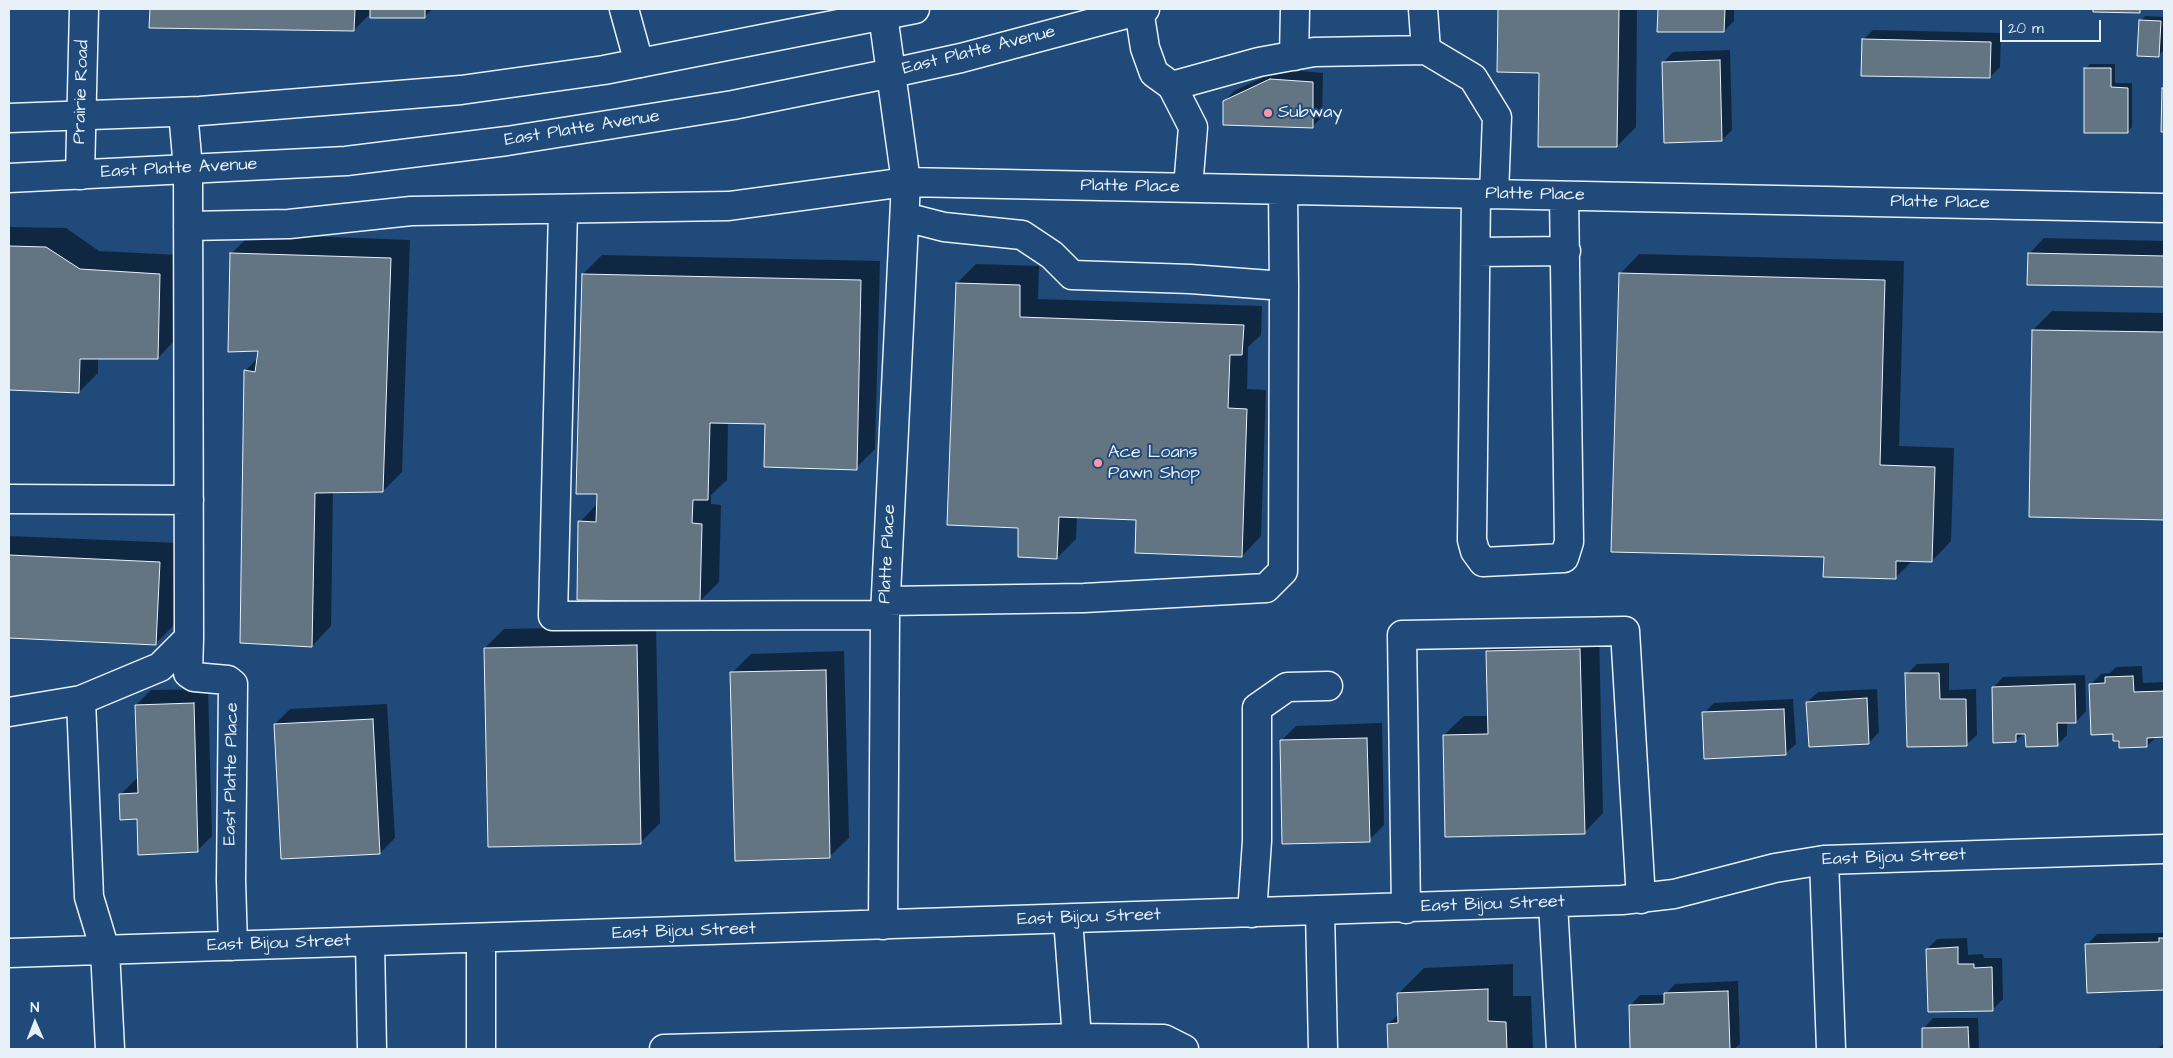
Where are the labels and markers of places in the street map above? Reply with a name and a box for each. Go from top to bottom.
place label: Subway [1278,102,1342,124]
marker: Subway [1262,107,1274,119]
place label: Ace Loans Pawn Shop [1108,442,1200,484]
marker: Ace Loans Pawn Shop [1092,457,1104,469]

